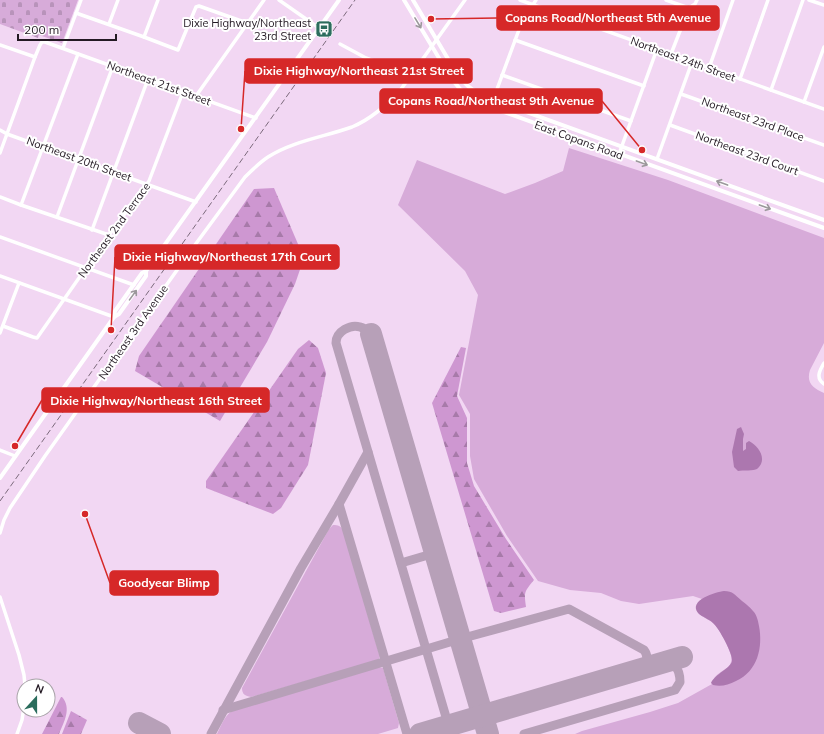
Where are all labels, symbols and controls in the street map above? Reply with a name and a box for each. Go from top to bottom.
callout: Copans Road/Northeast 5th Avenue [497,6,719,30]
text: Copans Road/Northeast 5th Avenue [505,10,711,25]
scale bar [18,16,116,42]
place label: Dixie Highway/Northeast 23rd Street [183,16,311,43]
one-way arrow [414,17,422,28]
bus stop icon: Dixie Highway/Northeast 23rd Street [314,19,334,39]
text: 200 m [24,22,59,37]
street label: Northeast 24th Street [629,34,737,85]
street label: Northeast 21st Street [105,58,213,108]
callout: Dixie Highway/Northeast 21st Street [245,59,472,83]
text: Dixie Highway/Northeast 21st Street [254,63,465,78]
callout: Copans Road/Northeast 9th Avenue [380,89,602,113]
text: Copans Road/Northeast 9th Avenue [388,93,594,108]
street label: Northeast 23rd Place [700,94,806,144]
street label: East Copans Road [533,117,625,163]
street label: Northeast 23rd Court [694,128,800,178]
street label: Northeast 20th Street [25,134,133,185]
one-way arrow [636,159,648,167]
one-way arrow [716,178,728,186]
street label: Northeast 2nd Terrace [75,180,153,280]
one-way arrow [758,203,770,211]
callout: Dixie Highway/Northeast 17th Court [115,245,339,269]
text: Dixie Highway/Northeast 17th Court [123,249,332,264]
street label: Northeast 3rd Avenue [95,282,171,382]
one-way arrow [129,290,137,301]
callout: Dixie Highway/Northeast 16th Street [42,388,269,412]
text: Dixie Highway/Northeast 16th Street [50,393,262,408]
callout: Goodyear Blimp [110,571,218,595]
text: Goodyear Blimp [118,575,210,590]
north arrow [16,678,56,718]
text: N [33,681,46,697]

